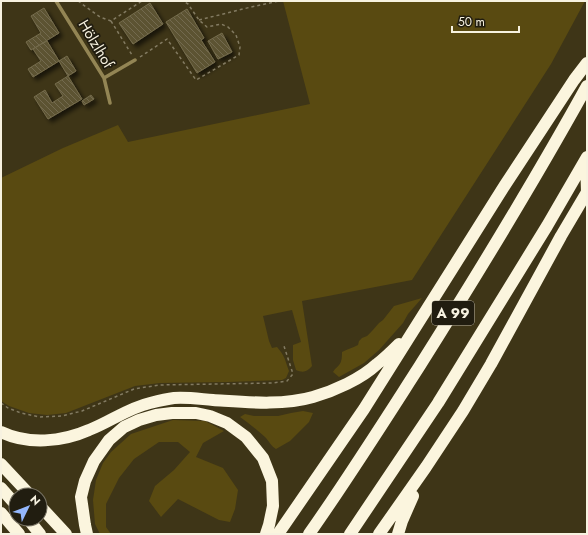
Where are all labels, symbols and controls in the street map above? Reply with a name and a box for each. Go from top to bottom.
scale bar [452,8,519,34]
text: 50 m [458,13,485,31]
street label: Hölzlhof [73,16,119,73]
road number: A 99 [432,301,474,325]
north arrow [8,487,48,527]
text: N [26,492,44,509]

